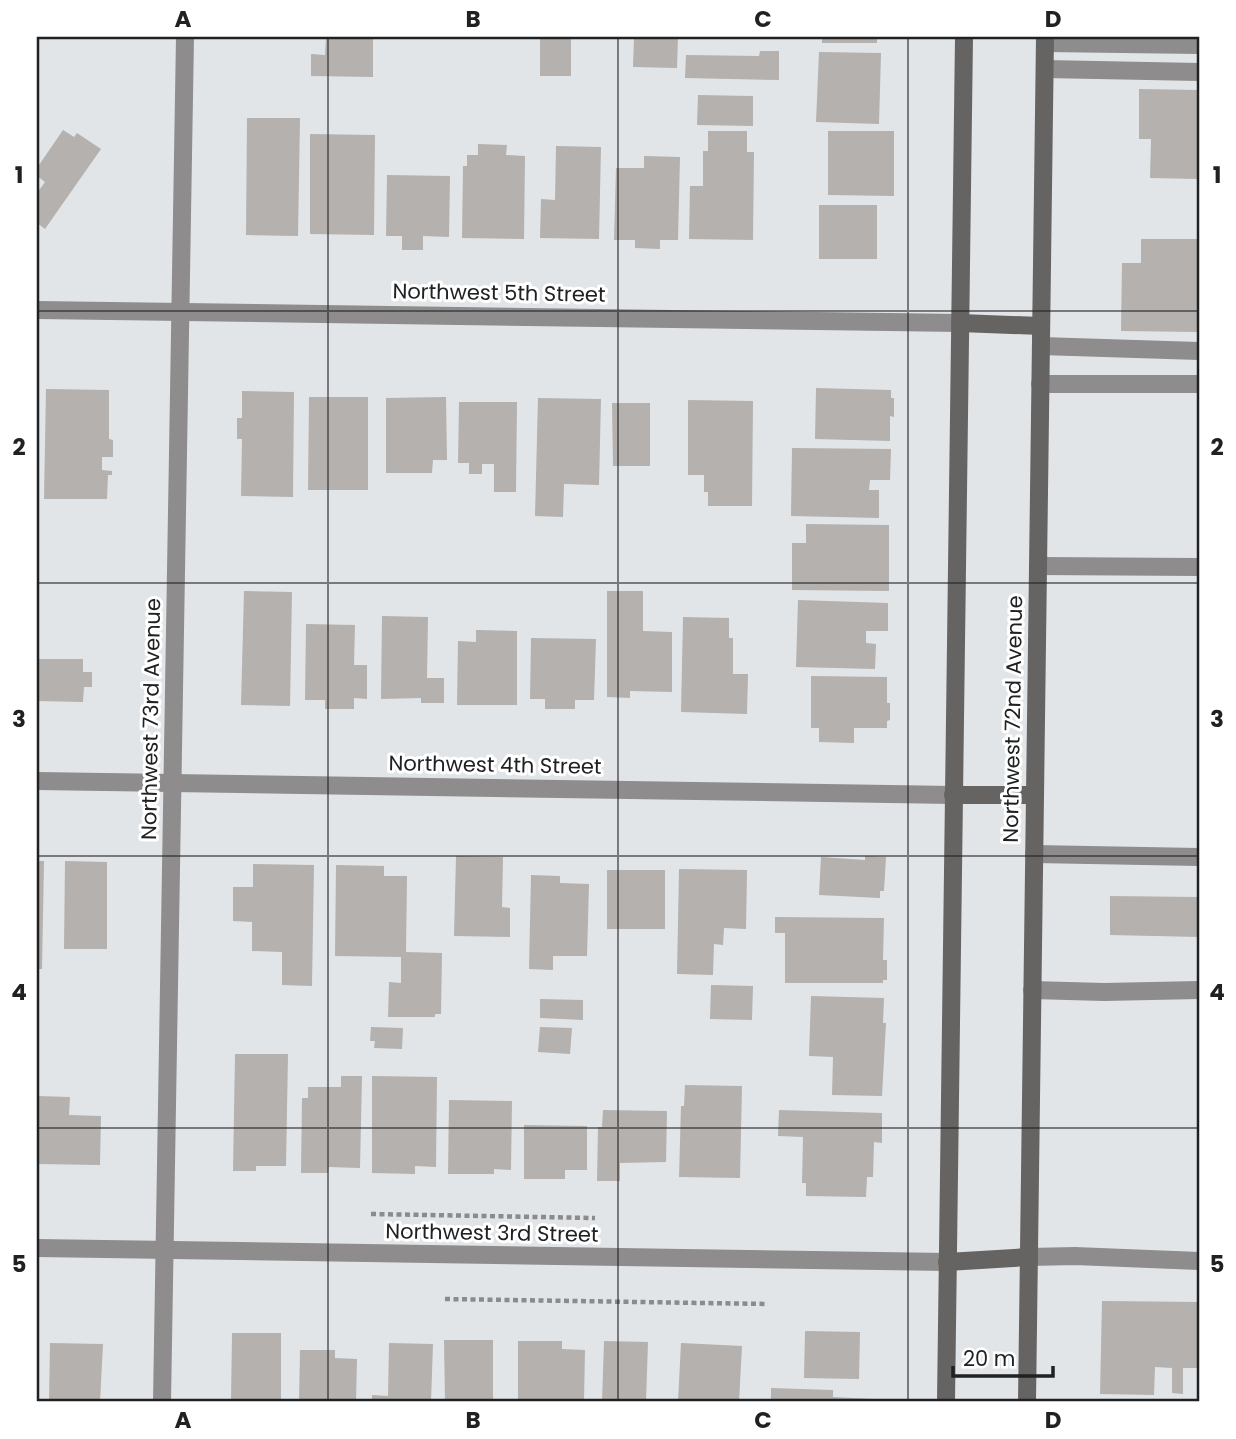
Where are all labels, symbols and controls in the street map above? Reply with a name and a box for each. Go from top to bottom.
text: A [175,3,192,35]
text: B [465,3,481,35]
text: C [754,3,772,35]
text: D [1045,3,1061,35]
text: 1 [15,159,23,191]
text: 1 [1213,159,1221,191]
street label: Northwest 5th Street [392,276,606,309]
text: 2 [12,431,26,463]
text: 2 [1210,431,1224,463]
street label: Northwest 72nd Avenue [996,595,1029,843]
street label: Northwest 73rd Avenue [134,598,167,840]
text: 3 [12,703,26,735]
text: 3 [1210,703,1224,735]
street label: Northwest 4th Street [388,748,602,781]
text: 4 [11,976,27,1008]
text: 4 [1209,976,1225,1008]
street label: Northwest 3rd Street [385,1216,599,1249]
text: 5 [12,1248,26,1280]
text: 5 [1210,1248,1224,1280]
scale bar [953,1334,1052,1378]
text: 20 m [963,1344,1016,1373]
text: A [175,1404,192,1436]
text: B [465,1404,481,1436]
text: C [754,1404,772,1436]
text: D [1045,1404,1061,1436]

